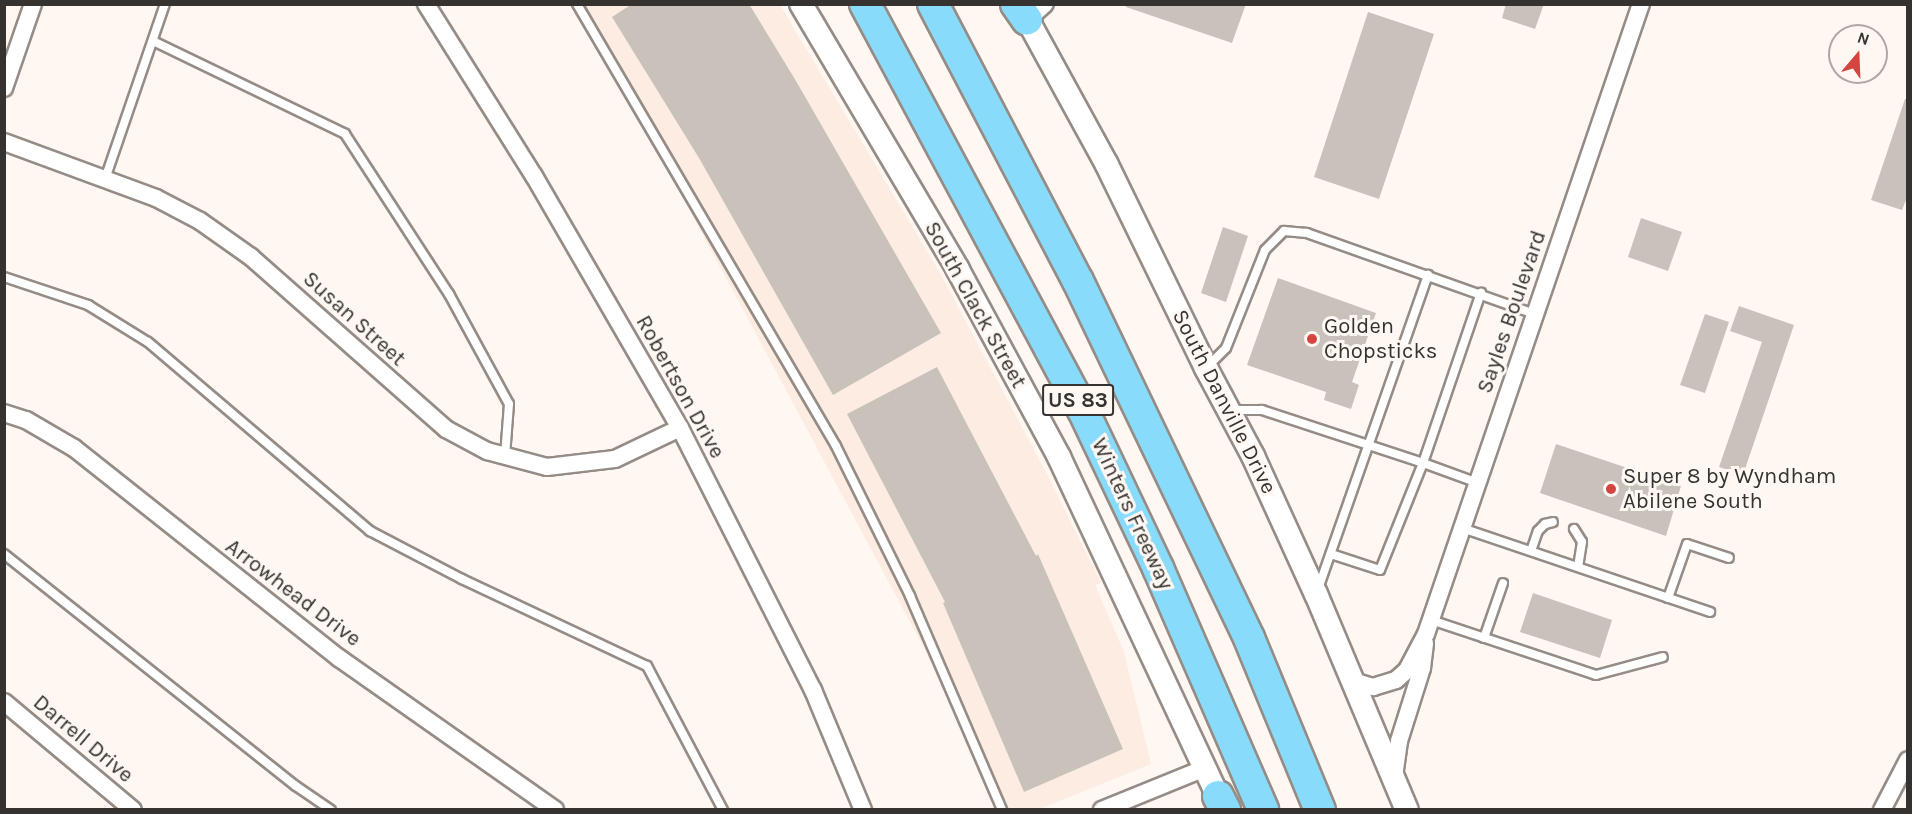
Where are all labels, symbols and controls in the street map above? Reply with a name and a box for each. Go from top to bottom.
north arrow [1828,24,1888,84]
text: N [1855,28,1872,49]
street label: South Clack Street [918,217,1032,393]
street label: Sayles Boulevard [1472,227,1552,397]
street label: Susan Street [297,266,411,372]
street label: South Danville Drive [1166,305,1282,499]
street label: Robertson Drive [630,311,730,463]
place label: Golden Chopsticks [1324,313,1437,364]
marker: Golden Chopsticks [1305,332,1319,346]
road number: US 83 [1042,382,1114,418]
street label: Winters Freeway [1085,434,1179,594]
place label: Super 8 by Wyndham Abilene South [1623,463,1836,514]
marker: Super 8 by Wyndham Abilene South [1604,482,1618,496]
street label: Arrowhead Drive [220,533,366,653]
street label: Darrell Drive [27,689,139,789]

